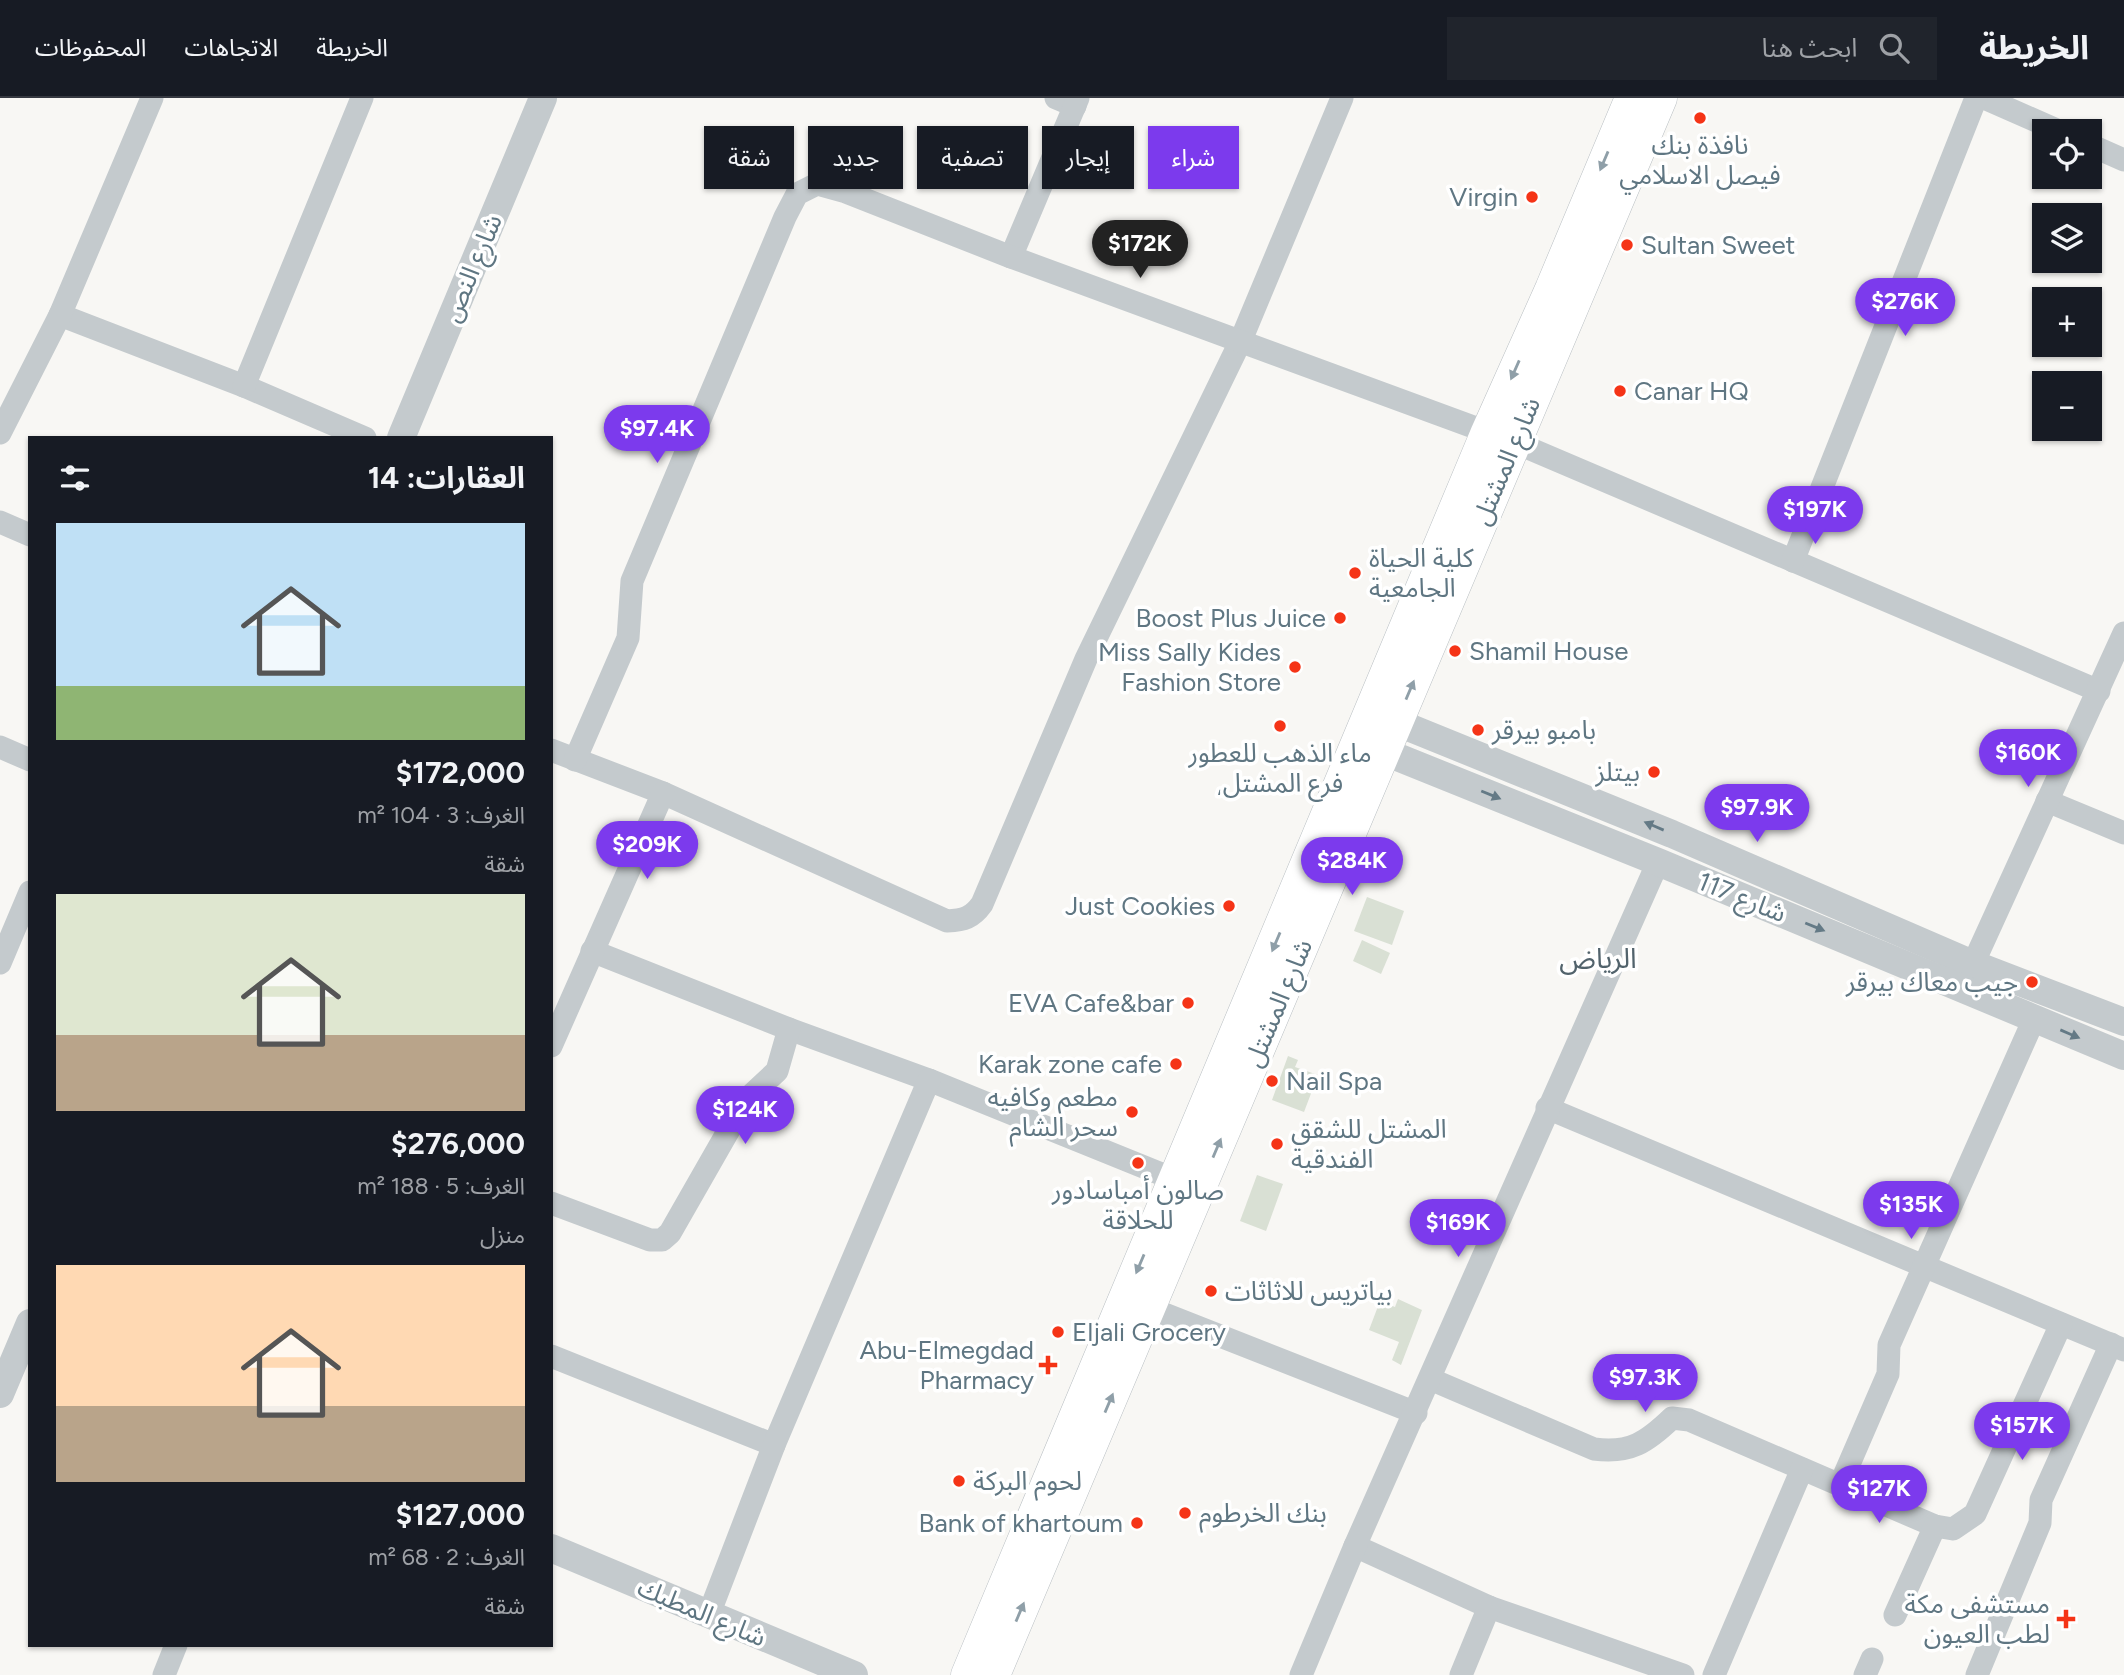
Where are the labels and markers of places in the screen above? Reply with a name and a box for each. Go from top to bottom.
marker: نافذة بنك فيصل الاسلامي [1692,110,1708,126]
place label: نافذة بنك فيصل الاسلامي [1619,129,1781,195]
place label: Virgin [1449,181,1518,213]
marker: Virgin [1524,189,1540,205]
pin: $172K [1091,220,1189,280]
place label: Sultan Sweet [1641,229,1796,261]
marker: Sultan Sweet [1619,237,1635,253]
pin: $276K [1856,278,1954,338]
place label: Canar HQ [1634,375,1749,407]
marker: Canar HQ [1612,383,1628,399]
pin: $97.4K [600,406,714,465]
pin: $197K [1766,486,1864,546]
place label: كلية الحياة الجامعية [1369,542,1474,604]
marker: كلية الحياة الجامعية [1347,565,1363,581]
place label: Boost Plus Juice [1136,602,1326,634]
marker: Boost Plus Juice [1332,610,1348,626]
place label: Shamil House [1469,635,1628,667]
place label: Miss Sally Kides Fashion Store [1098,636,1281,698]
marker: Shamil House [1447,643,1463,659]
marker: Miss Sally Kides Fashion Store [1287,659,1303,675]
place label: بامبو بيرقر [1491,714,1596,746]
marker: ماء الذهب للعطور ,فرع المشتل [1272,718,1288,734]
marker: بامبو بيرقر [1470,722,1486,738]
pin: $160K [1979,730,2077,789]
place label: ماء الذهب للعطور ,فرع المشتل [1187,737,1372,802]
place label: بيتلز [1595,756,1640,788]
marker: بيتلز [1646,764,1662,780]
pin: $97.9K [1700,784,1814,844]
pin: $209K [598,822,696,881]
pin: $284K [1303,838,1401,897]
place label: Just Cookies [1065,890,1215,922]
marker: Just Cookies [1221,898,1237,914]
place label: جيب معاك بيرقر [1845,966,2018,998]
marker: جيب معاك بيرقر [2024,974,2040,990]
place label: EVA Cafe&bar [1008,987,1174,1019]
marker: EVA Cafe&bar [1180,995,1196,1011]
place label: Karak zone cafe [978,1048,1162,1080]
marker: Karak zone cafe [1168,1056,1184,1072]
place label: Nail Spa [1286,1065,1382,1097]
marker: Nail Spa [1264,1073,1280,1089]
place label: مطعم وكافيه سحر الشام [987,1081,1118,1147]
pin: $124K [696,1086,794,1146]
marker: مطعم وكافيه سحر الشام [1124,1104,1140,1120]
place label: المشتل للشقق الفندقية [1291,1113,1447,1175]
marker: المشتل للشقق الفندقية [1269,1136,1285,1152]
marker: صالون أمباسادور للحلاقة [1130,1155,1146,1171]
place label: صالون أمباسادور للحلاقة [1051,1174,1224,1236]
pin: $135K [1862,1182,1960,1241]
pin: $169K [1409,1200,1507,1259]
place label: بياتريس للاثاثات [1225,1275,1393,1307]
marker: بياتريس للاثاثات [1203,1283,1219,1299]
place label: Eljali Grocery [1072,1316,1226,1348]
marker: Eljali Grocery [1050,1324,1066,1340]
place label: Abu-Elmegdad Pharmacy [859,1334,1034,1396]
pin: $97.3K [1588,1354,1702,1414]
marker: Abu-Elmegdad Pharmacy [1040,1357,1056,1373]
pin: $157K [1973,1402,2071,1462]
place label: لحوم البركة [973,1465,1082,1501]
pin: $127K [1830,1466,1928,1525]
marker: لحوم البركة [951,1473,967,1489]
place label: بنك الخرطوم [1199,1497,1327,1533]
marker: بنك الخرطوم [1177,1505,1193,1521]
place label: Bank of khartoum [919,1507,1123,1539]
marker: Bank of khartoum [1129,1515,1145,1531]
place label: مستشفى مكة لطب العيون [1905,1588,2050,1650]
marker: مستشفى مكة لطب العيون [2056,1609,2076,1629]

